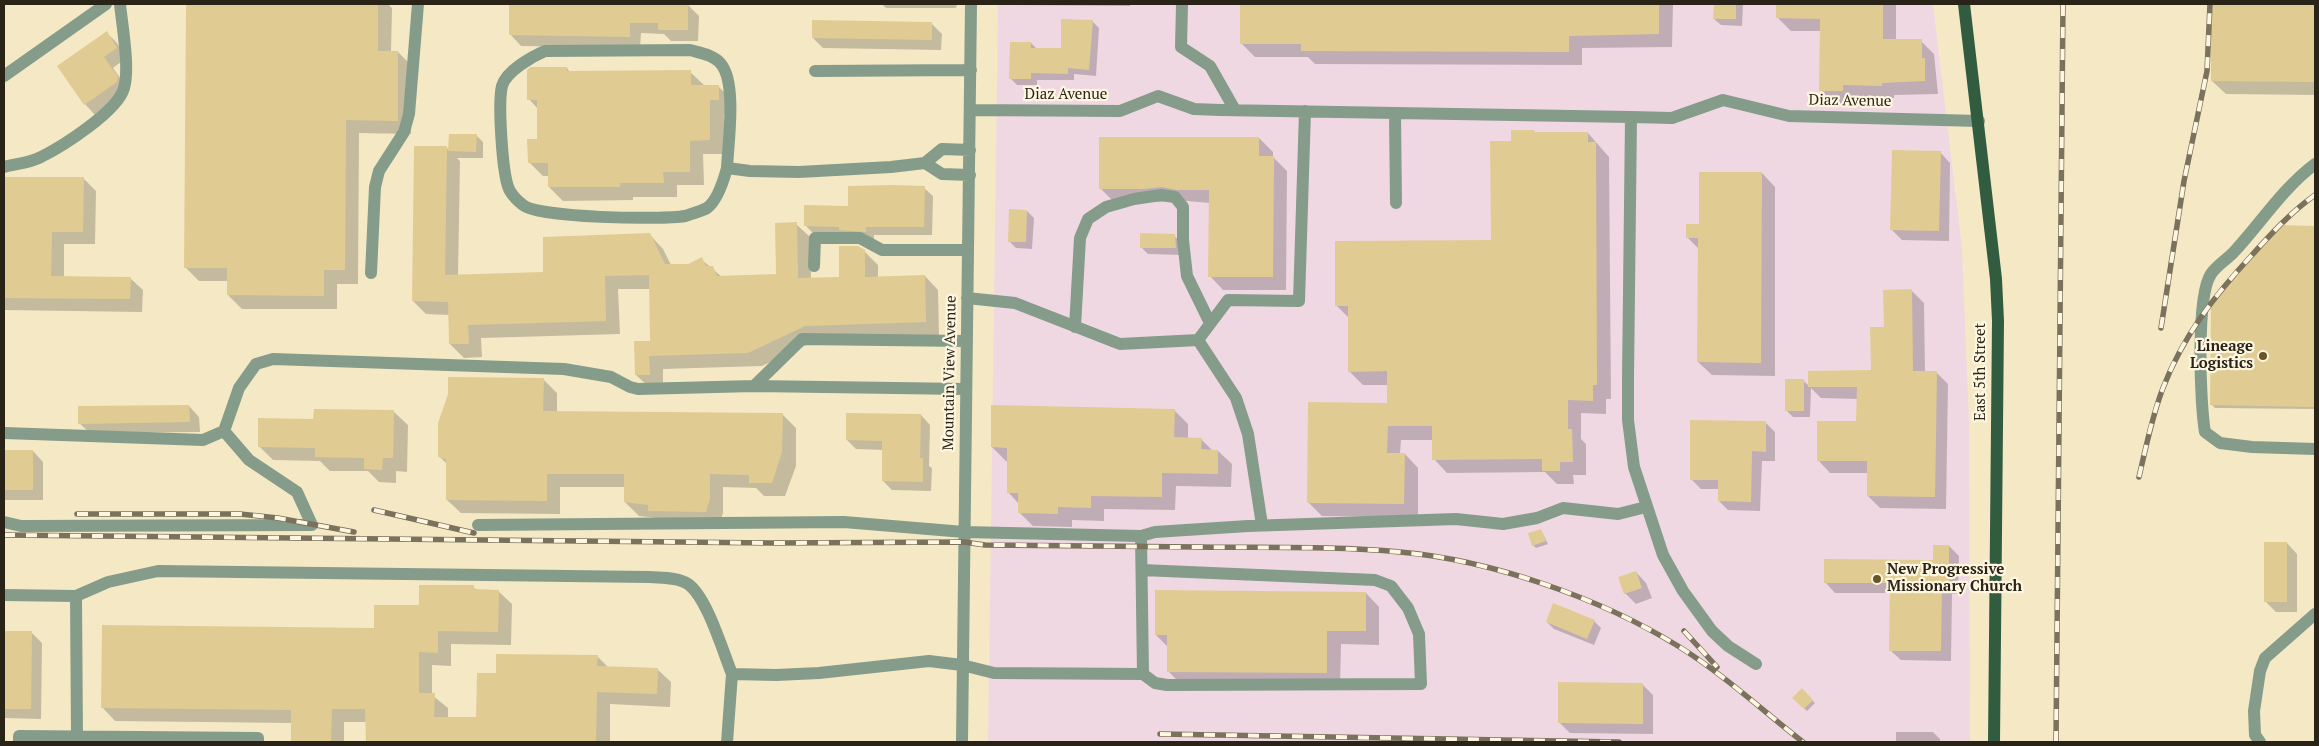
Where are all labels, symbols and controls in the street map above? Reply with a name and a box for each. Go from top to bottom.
street label: Diaz Avenue [1025,86,1107,104]
street label: Diaz Avenue [1808,91,1892,111]
street label: Mountain View Avenue [940,295,960,451]
street label: East 5th Street [1972,323,1990,421]
place label: Lineage Logistics [2190,338,2253,373]
marker: Lineage Logistics [2257,350,2269,362]
place label: New Progressive Missionary Church [1887,561,2022,596]
marker: New Progressive Missionary Church [1871,573,1883,585]

